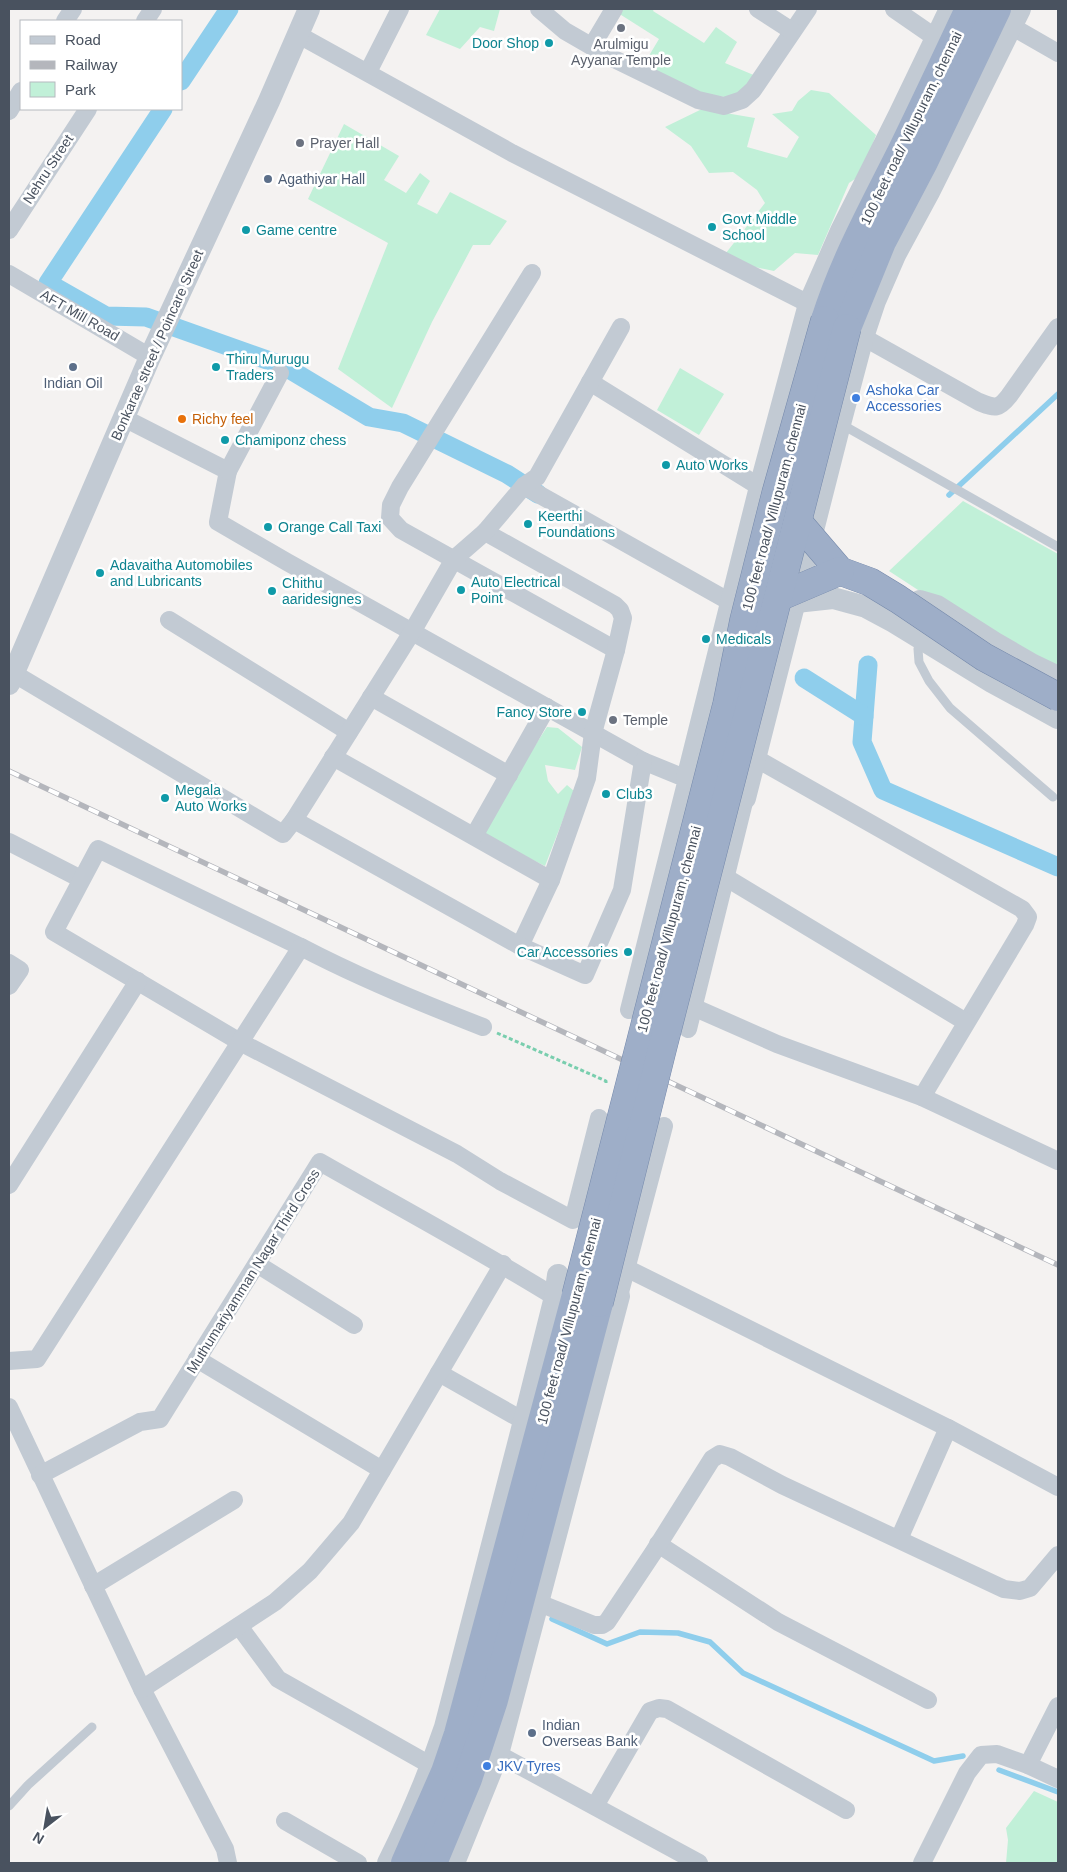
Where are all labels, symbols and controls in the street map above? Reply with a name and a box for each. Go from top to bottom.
legend [20,20,182,110]
marker: Arulmigu Ayyanar Temple [615,22,627,34]
street label: 100 feet road/ Villupuram, chennai [857,29,965,227]
text: Road [65,31,101,48]
place label: Door Shop [472,35,539,51]
place label: Arulmigu Ayyanar Temple [571,36,671,68]
marker: Door Shop [543,37,555,49]
text: Railway [65,56,118,73]
text: Park [65,81,96,98]
street label: Nehru Street [20,131,76,207]
place label: Prayer Hall [310,135,379,151]
marker: Prayer Hall [294,137,306,149]
place label: Agathiyar Hall [278,171,365,187]
marker: Agathiyar Hall [262,173,274,185]
place label: Govt Middle School [722,211,797,243]
marker: Govt Middle School [706,221,718,233]
place label: Game centre [256,222,337,238]
marker: Game centre [240,224,252,236]
street label: Bonkarae street / Poincare Street [108,247,206,443]
street label: AFT Mill Road [38,286,122,344]
place label: Thiru Murugu Traders [226,351,309,383]
marker: Indian Oil [67,361,79,373]
marker: Thiru Murugu Traders [210,361,222,373]
place label: Indian Oil [43,375,103,391]
place label: Ashoka Car Accessories [866,382,941,414]
marker: Ashoka Car Accessories [850,392,862,404]
street label: 100 feet road/ Villupuram, chennai [739,402,809,612]
place label: Richy feel [192,411,253,427]
marker: Richy feel [176,413,188,425]
place label: Chamiponz chess [235,432,346,448]
marker: Chamiponz chess [219,434,231,446]
place label: Auto Works [676,457,748,473]
marker: Auto Works [660,459,672,471]
place label: Keerthi Foundations [538,508,615,540]
marker: Keerthi Foundations [522,518,534,530]
place label: Orange Call Taxi [278,519,381,535]
marker: Orange Call Taxi [262,521,274,533]
place label: Adavaitha Automobiles and Lubricants [110,557,252,589]
marker: Adavaitha Automobiles and Lubricants [94,567,106,579]
place label: Auto Electrical Point [471,574,560,606]
place label: Chithu aaridesignes [282,575,361,607]
marker: Auto Electrical Point [455,584,467,596]
marker: Chithu aaridesignes [266,585,278,597]
place label: Medicals [716,631,771,647]
marker: Medicals [700,633,712,645]
place label: Fancy Store [497,704,572,720]
marker: Fancy Store [576,706,588,718]
place label: Temple [623,712,668,728]
marker: Temple [607,714,619,726]
place label: Megala Auto Works [175,782,247,814]
place label: Club3 [616,786,653,802]
marker: Club3 [600,788,612,800]
marker: Megala Auto Works [159,792,171,804]
street label: 100 feet road/ Villupuram, chennai [634,824,704,1034]
place label: Car Accessories [517,944,618,960]
marker: Car Accessories [622,946,634,958]
street label: Muthumariyamman Nagar Third Cross [183,1166,323,1376]
street label: 100 feet road/ Villupuram, chennai [534,1216,604,1426]
place label: Indian Overseas Bank [542,1717,639,1749]
marker: Indian Overseas Bank [526,1727,538,1739]
place label: JKV Tyres [497,1758,561,1774]
marker: JKV Tyres [481,1760,493,1772]
north arrow [20,1802,70,1852]
text: N [30,1829,47,1848]

